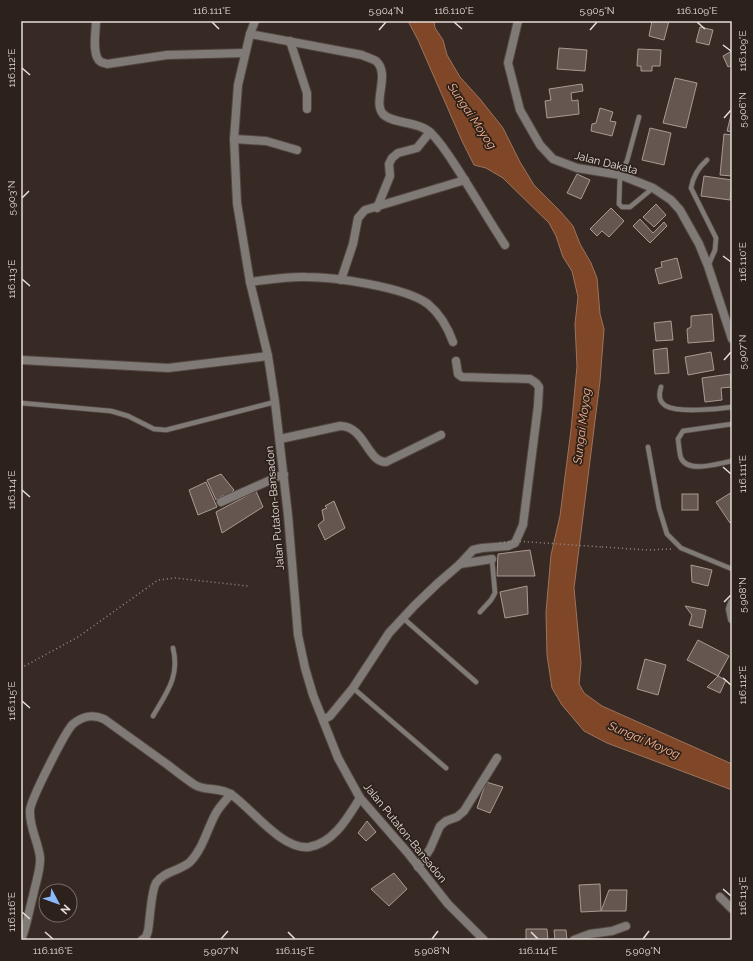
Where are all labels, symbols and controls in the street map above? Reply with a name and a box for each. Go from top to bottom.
text: 116.111°E [193,5,231,16]
text: 5.904°N [368,5,404,16]
text: 116.110°E [434,5,474,16]
text: 5.905°N [579,5,615,16]
text: 116.109°E [676,5,718,16]
text: 116.109°E [737,30,748,72]
text: 116.112°E [6,49,17,87]
water label: Sungai Moyog [444,79,499,152]
text: 5.906°N [737,92,748,128]
street label: Jalan Dakata [573,149,639,177]
text: 5.903°N [6,181,17,215]
text: 116.110°E [737,242,748,282]
text: 116.113°E [6,260,17,298]
text: 5.907°N [737,335,748,369]
water label: Sungai Moyog [570,387,594,466]
street label: Jalan Putaton-Bansadon [263,445,287,571]
text: 116.111°E [737,455,748,493]
text: 116.114°E [6,470,17,510]
text: 5.908°N [737,577,748,613]
text: 116.112°E [737,666,748,704]
text: 116.115°E [6,681,17,721]
water label: Sungai Moyog [605,718,682,761]
street label: Jalan Putaton-Bansadon [361,781,449,885]
text: 116.113°E [737,877,748,915]
north arrow [38,883,78,923]
text: 116.116°E [6,892,17,932]
text: N [58,902,73,917]
text: 116.116°E [33,945,73,956]
text: 5.907°N [204,945,238,956]
text: 116.115°E [275,945,315,956]
text: 5.908°N [414,945,450,956]
text: 116.114°E [518,945,558,956]
text: 5.909°N [625,945,661,956]

